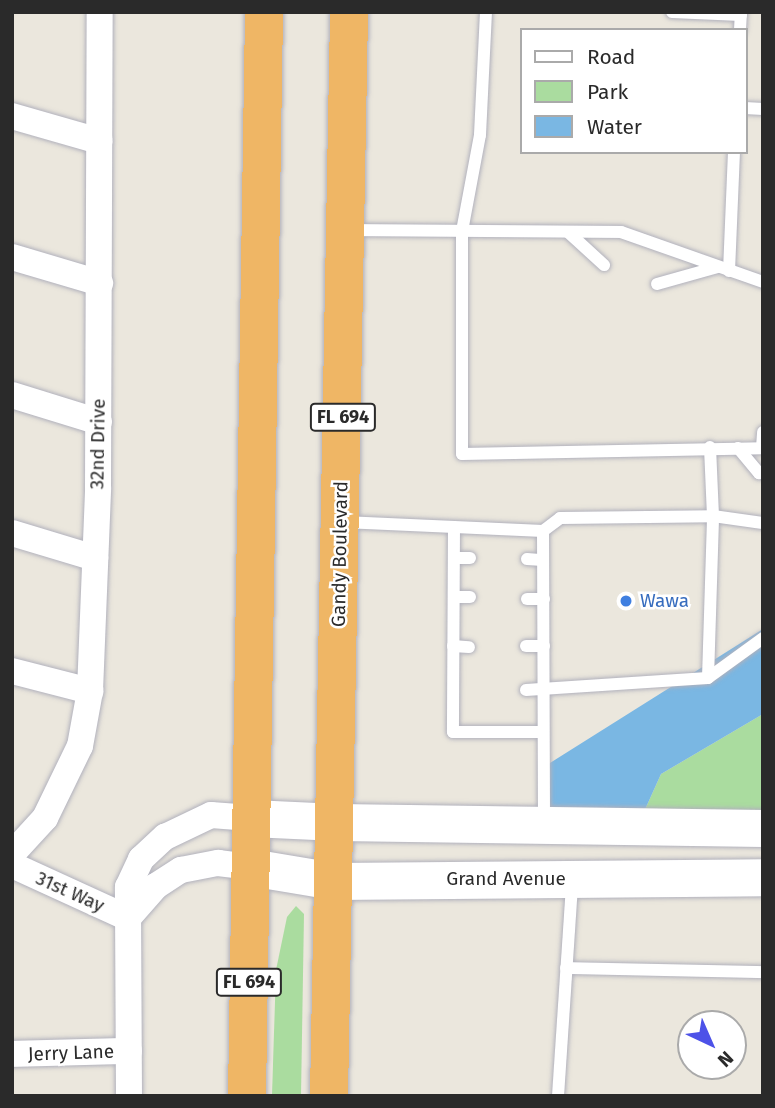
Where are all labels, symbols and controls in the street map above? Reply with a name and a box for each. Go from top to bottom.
legend [520,28,747,154]
text: Road [587,44,635,70]
text: Park [587,79,628,105]
text: Water [587,114,642,140]
street label: 32nd Drive [86,398,110,490]
road number: FL 694 [310,402,376,432]
street label: Gandy Boulevard [327,481,353,627]
place label: Wawa [640,590,689,612]
marker: Wawa [618,593,634,609]
street label: 31st Way [32,867,108,917]
street label: Grand Avenue [446,868,566,890]
road number: FL 694 [216,967,282,996]
north arrow [677,1010,747,1080]
street label: Jerry Lane [27,1040,115,1066]
text: N [713,1046,738,1072]

